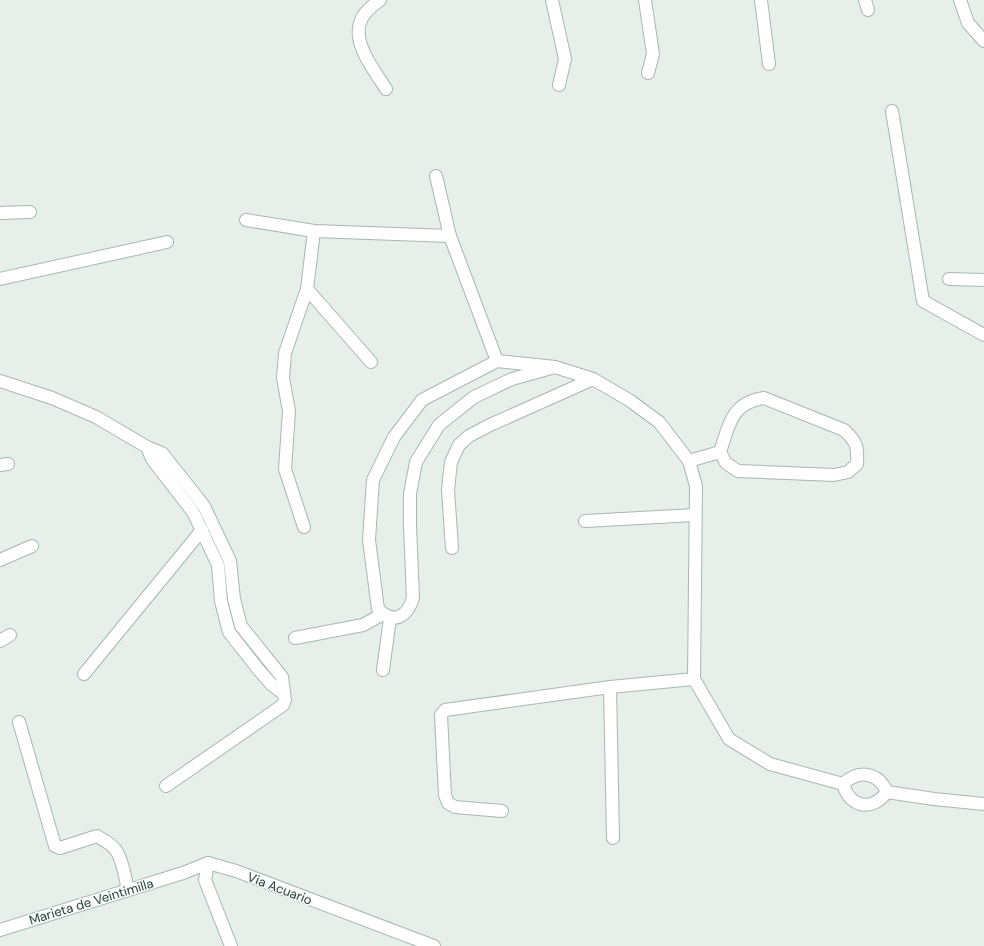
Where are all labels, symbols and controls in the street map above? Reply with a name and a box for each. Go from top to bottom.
street label: Via Acuario [245,868,315,909]
street label: Marieta de Veintimilla [27,874,155,929]

